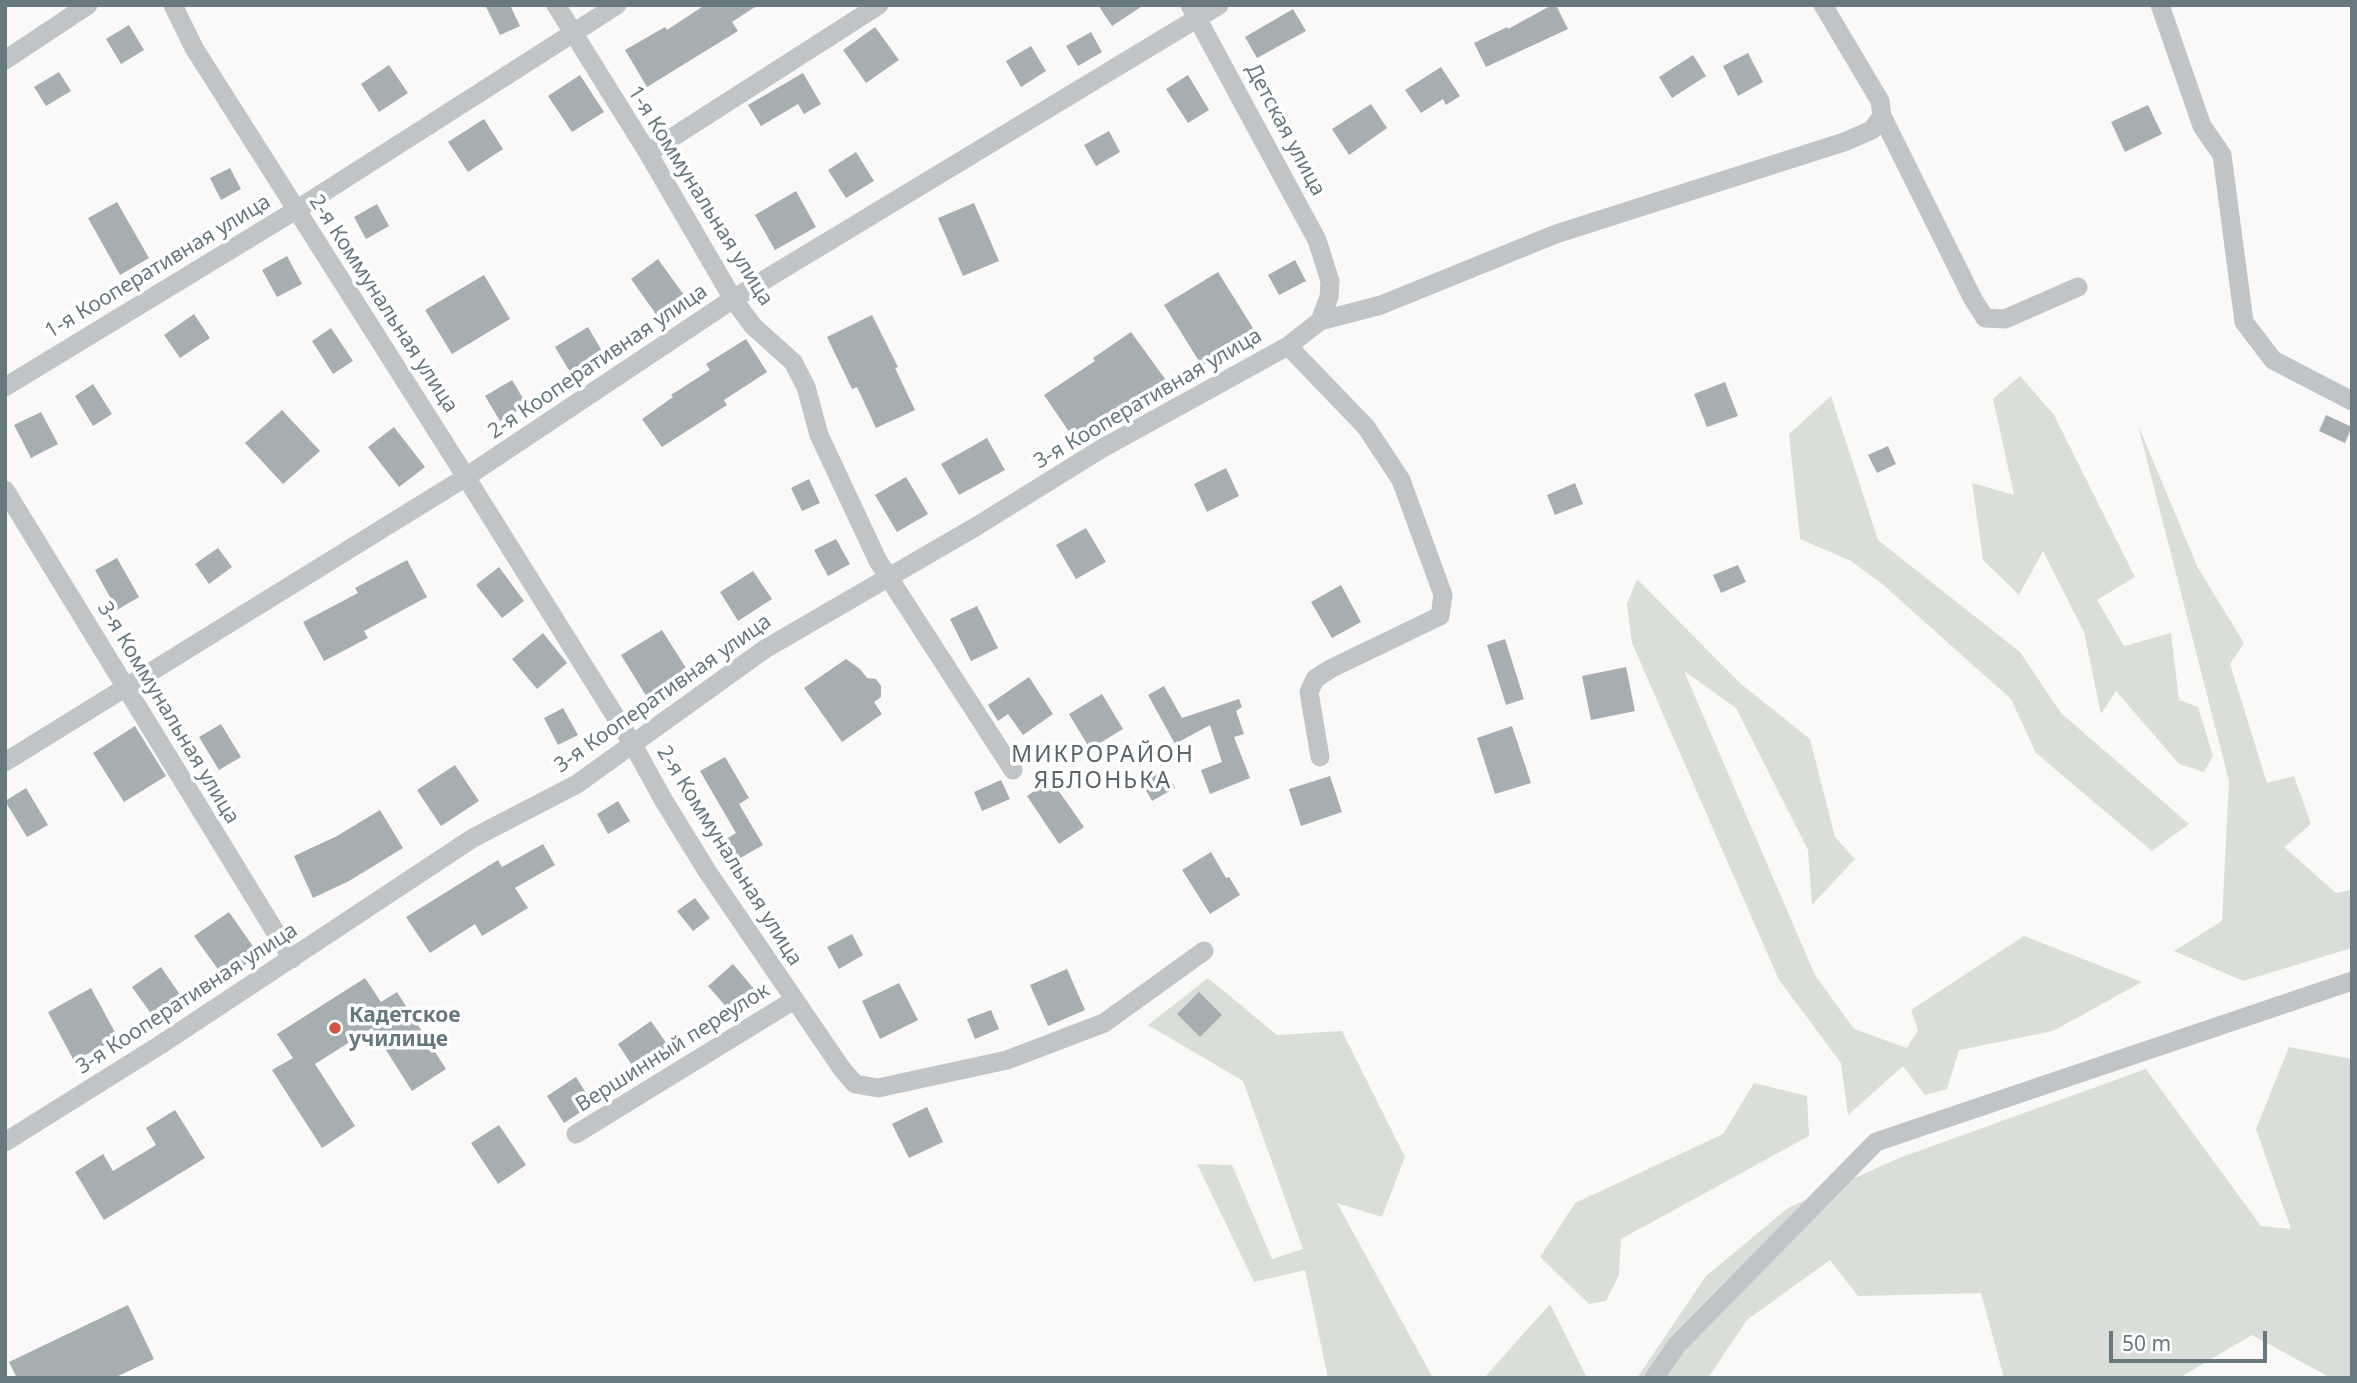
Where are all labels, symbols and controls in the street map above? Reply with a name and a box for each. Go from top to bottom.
street label: Детская улица [1240,60,1330,200]
street label: 1-я Коммунальная улица [622,81,778,311]
street label: 1-я Кооперативная улица [41,190,275,344]
street label: 2-я Коммунальная улица [303,190,463,418]
street label: 2-я Кооперативная улица [484,279,712,445]
street label: 3-я Кооперативная улица [1030,323,1266,475]
street label: 3-я Коммунальная улица [92,597,244,829]
street label: 3-я Кооперативная улица [550,609,776,779]
street label: 2-я Коммунальная улица [651,741,807,971]
district label: МИКРОРАЙОН ЯБЛОНЬКА [1013,741,1193,795]
street label: 3-я Кооперативная улица [72,918,302,1080]
street label: Вершинный переулок [571,978,775,1118]
place label: Кадетское училище [349,1003,461,1053]
marker: Кадетское училище [327,1020,343,1036]
scale bar [2112,1316,2270,1360]
text: 50 m [2122,1329,2171,1357]

